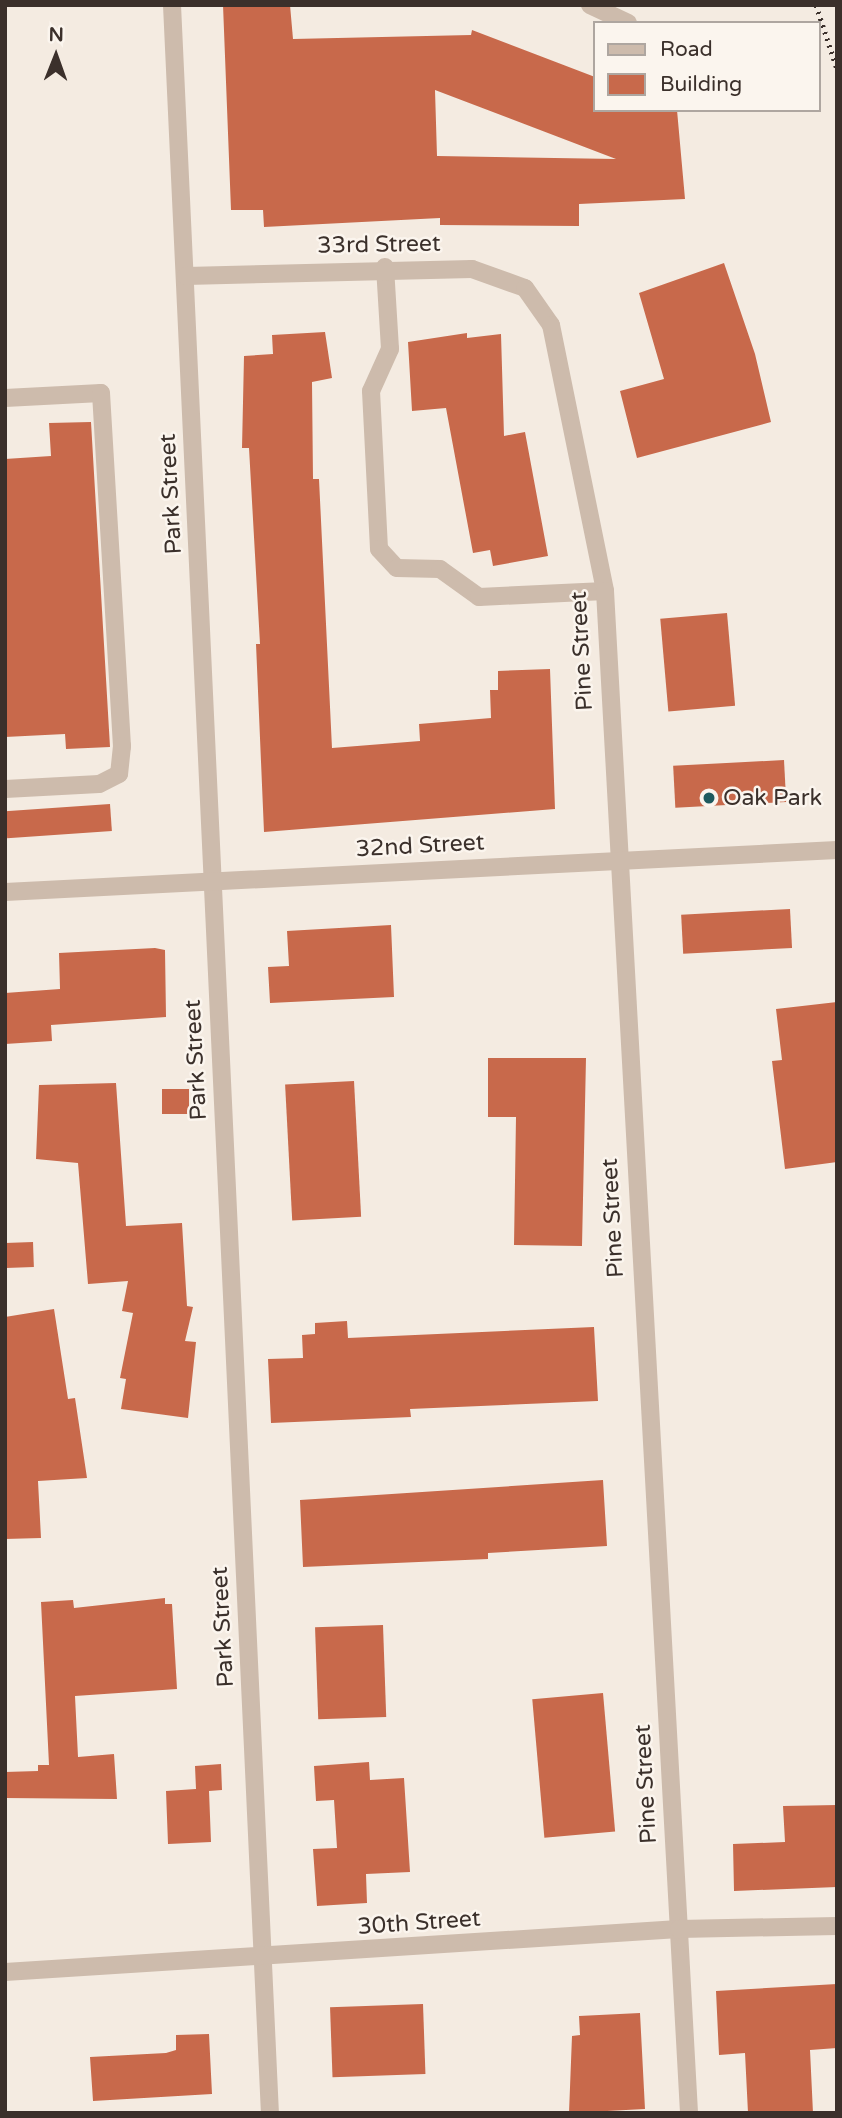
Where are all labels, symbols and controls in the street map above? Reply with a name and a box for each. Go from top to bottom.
north arrow [21,21,91,91]
legend [594,21,821,112]
text: N [49,24,64,46]
text: Road [660,37,713,62]
text: Building [660,72,742,97]
street label: 33rd Street [317,230,441,260]
street label: Park Street [154,433,188,555]
street label: Pine Street [565,590,599,712]
place label: Oak Park [723,784,822,812]
marker: Oak Park [701,790,717,806]
street label: 32nd Street [355,829,485,863]
street label: Park Street [179,999,213,1121]
street label: Pine Street [596,1157,630,1279]
street label: Park Street [206,1566,240,1688]
street label: Pine Street [629,1723,663,1845]
street label: 30th Street [356,1905,482,1941]

